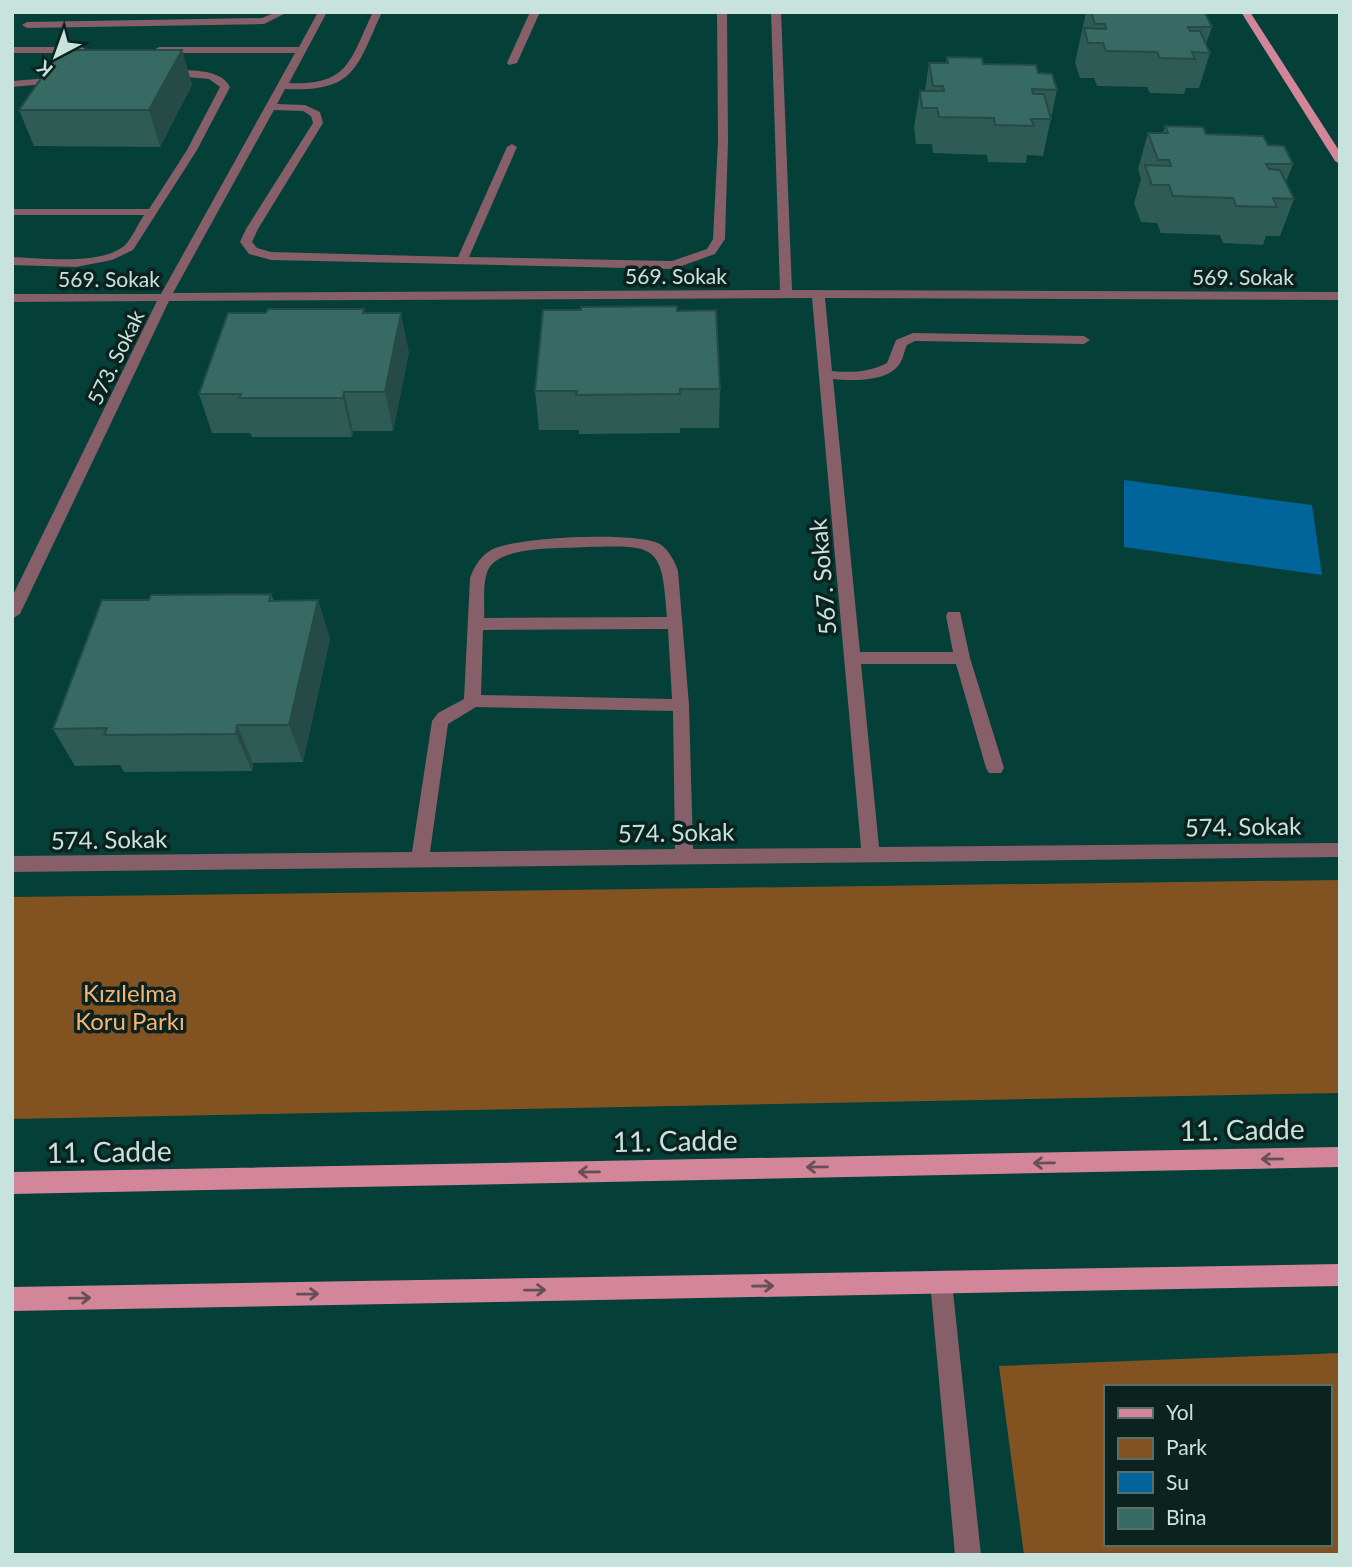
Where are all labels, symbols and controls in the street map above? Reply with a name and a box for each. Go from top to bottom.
north arrow [21,21,91,91]
text: K [31,56,57,82]
street label: 569. Sokak [625,263,727,288]
street label: 569. Sokak [1192,264,1294,289]
street label: 569. Sokak [58,266,160,291]
street label: 573. Sokak [81,305,149,408]
street label: 567. Sokak [802,517,842,636]
street label: 574. Sokak [1185,810,1302,842]
street label: 574. Sokak [618,816,735,848]
street label: 574. Sokak [51,823,168,855]
park label: Kızılelma Koru Parkı [75,978,185,1035]
street label: 11. Cadde [1179,1111,1305,1147]
street label: 11. Cadde [612,1122,738,1158]
street label: 11. Cadde [46,1133,172,1169]
one-way arrow [1260,1152,1283,1165]
one-way arrow [1033,1156,1056,1170]
one-way arrow [805,1161,828,1174]
one-way arrow [578,1165,601,1178]
one-way arrow [751,1279,774,1292]
one-way arrow [524,1283,547,1297]
one-way arrow [296,1287,319,1301]
one-way arrow [69,1291,92,1305]
legend [1104,1385,1331,1546]
text: Yol [1166,1399,1194,1424]
text: Park [1166,1434,1207,1459]
text: Su [1166,1469,1189,1494]
text: Bina [1166,1504,1207,1529]

